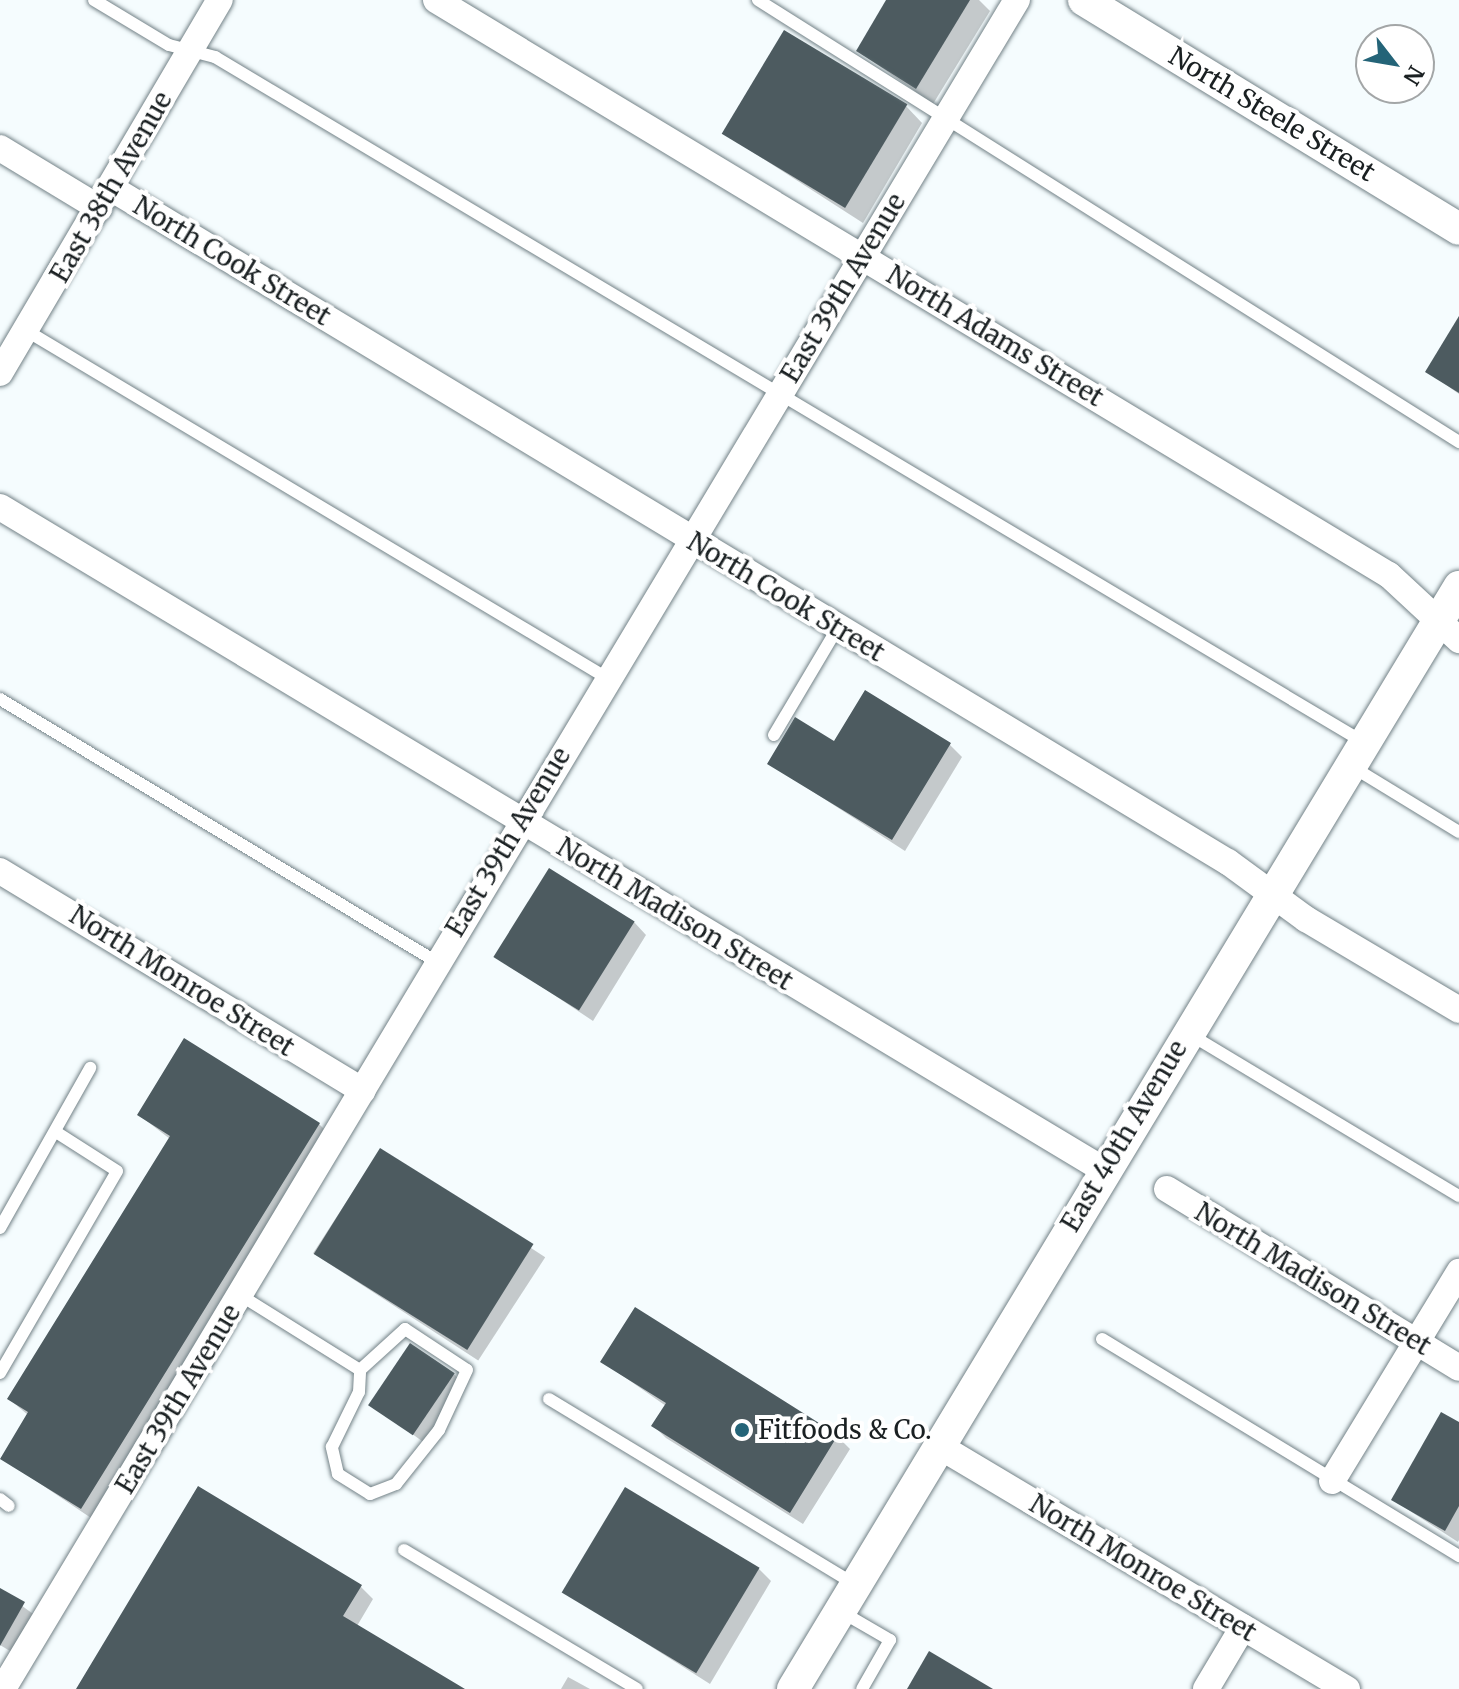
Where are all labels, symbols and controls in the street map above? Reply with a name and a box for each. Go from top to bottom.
north arrow [1355,24,1435,104]
street label: North Steele Street [1163,40,1381,188]
text: N [1397,61,1430,90]
street label: East 38th Avenue [44,86,178,288]
street label: East 39th Avenue [774,188,912,388]
street label: North Cook Street [128,190,336,332]
street label: North Adams Street [881,259,1109,413]
street label: North Cook Street [682,526,890,668]
street label: East 39th Avenue [439,742,577,942]
street label: North Madison Street [551,831,799,997]
street label: North Monroe Street [64,899,300,1063]
street label: East 40th Avenue [1055,1035,1193,1237]
street label: North Madison Street [1189,1196,1437,1362]
street label: East 39th Avenue [109,1299,247,1499]
place label: Fitfoods & Co. [758,1414,932,1446]
marker: Fitfoods & Co. [733,1421,751,1439]
street label: North Monroe Street [1024,1488,1262,1648]

